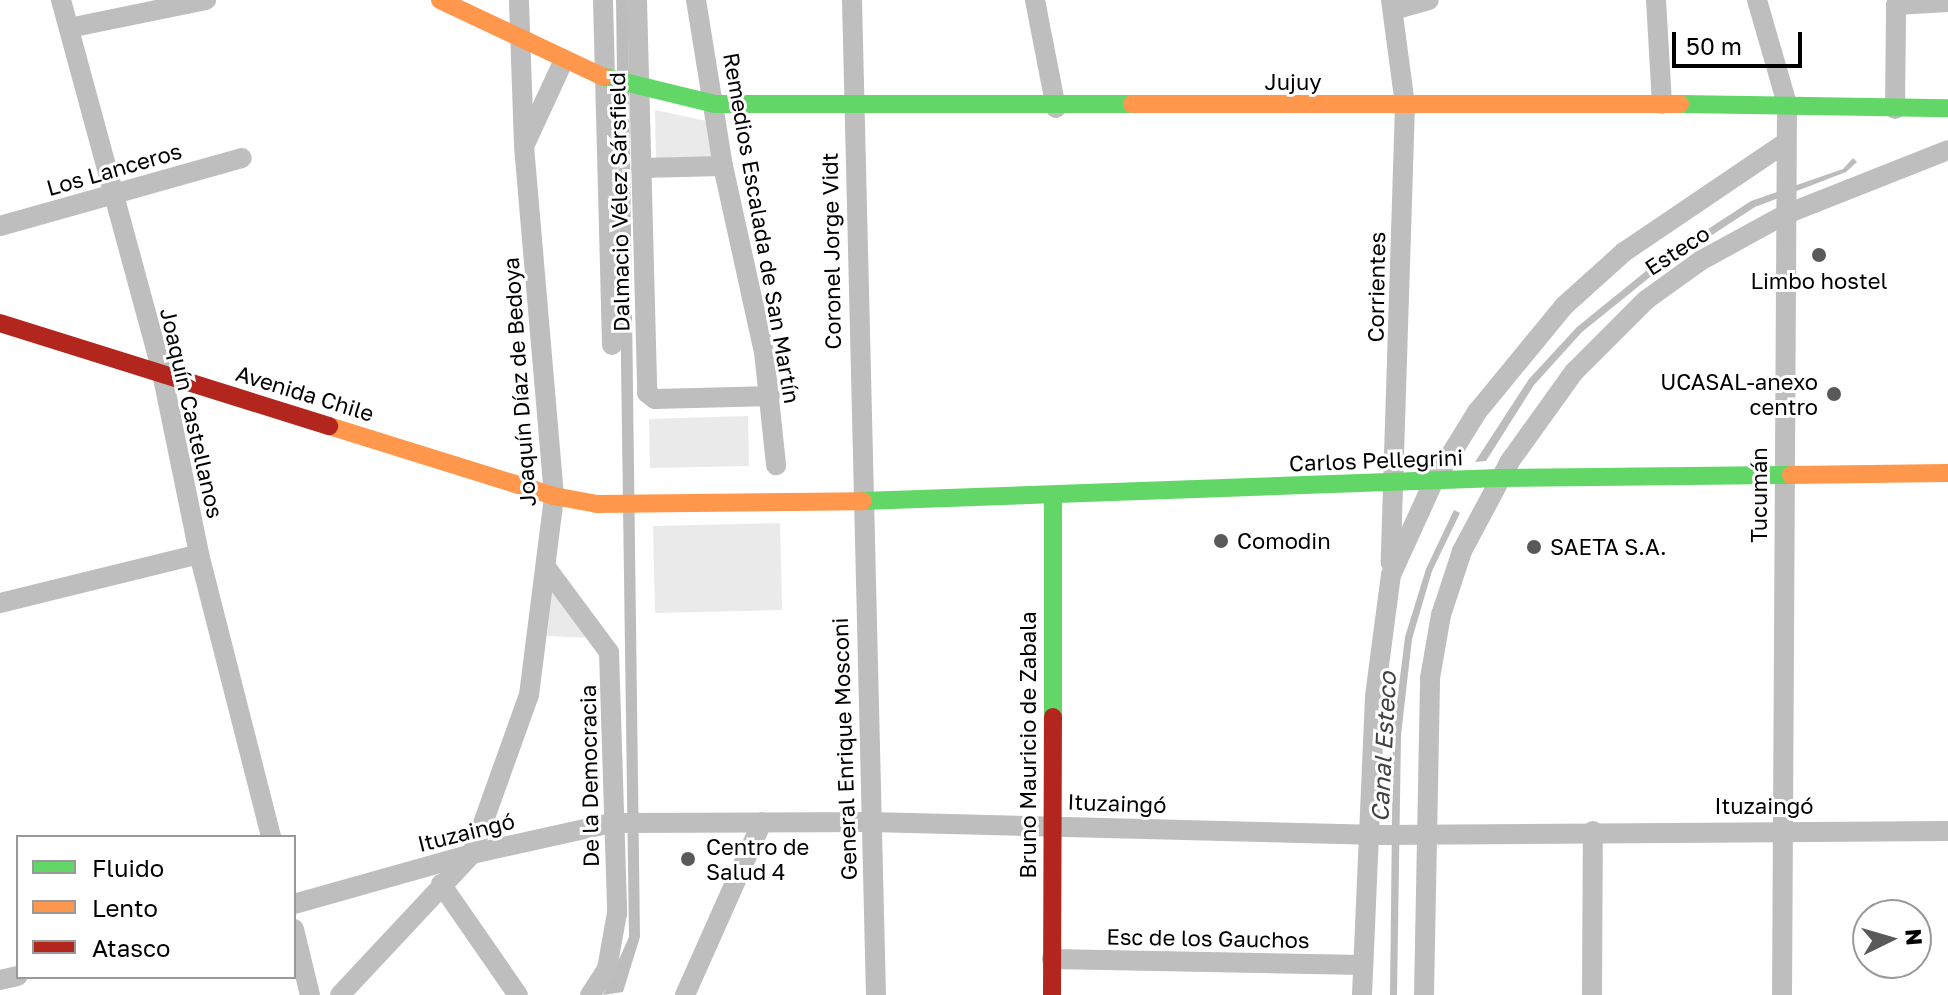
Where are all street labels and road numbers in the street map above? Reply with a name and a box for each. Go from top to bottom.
street label: Remedios Escalada de San Martín [718,50,806,406]
street label: Jujuy [1264,69,1322,95]
street label: Dalmacio Vélez Sársfield [604,72,634,332]
street label: Los Lanceros [43,137,185,201]
street label: Coronel Jorge Vidt [816,152,846,350]
street label: Esteco [1640,219,1714,281]
street label: Corrientes [1362,232,1390,342]
street label: Joaquín Díaz de Bedoya [497,257,541,507]
street label: Joaquín Castellanos [155,305,229,521]
street label: Avenida Chile [233,359,377,427]
street label: Carlos Pellegrini [1289,444,1463,476]
street label: Tucumán [1746,447,1772,543]
street label: Bruno Mauricio de Zabala [1015,611,1041,879]
street label: General Enrique Mosconi [826,617,862,881]
street label: De la Democracia [574,685,604,867]
street label: Ituzaingó [1067,788,1167,818]
street label: Ituzaingó [1715,793,1813,819]
street label: Ituzaingó [415,807,517,857]
street label: Esc de los Gauchos [1106,923,1310,953]

